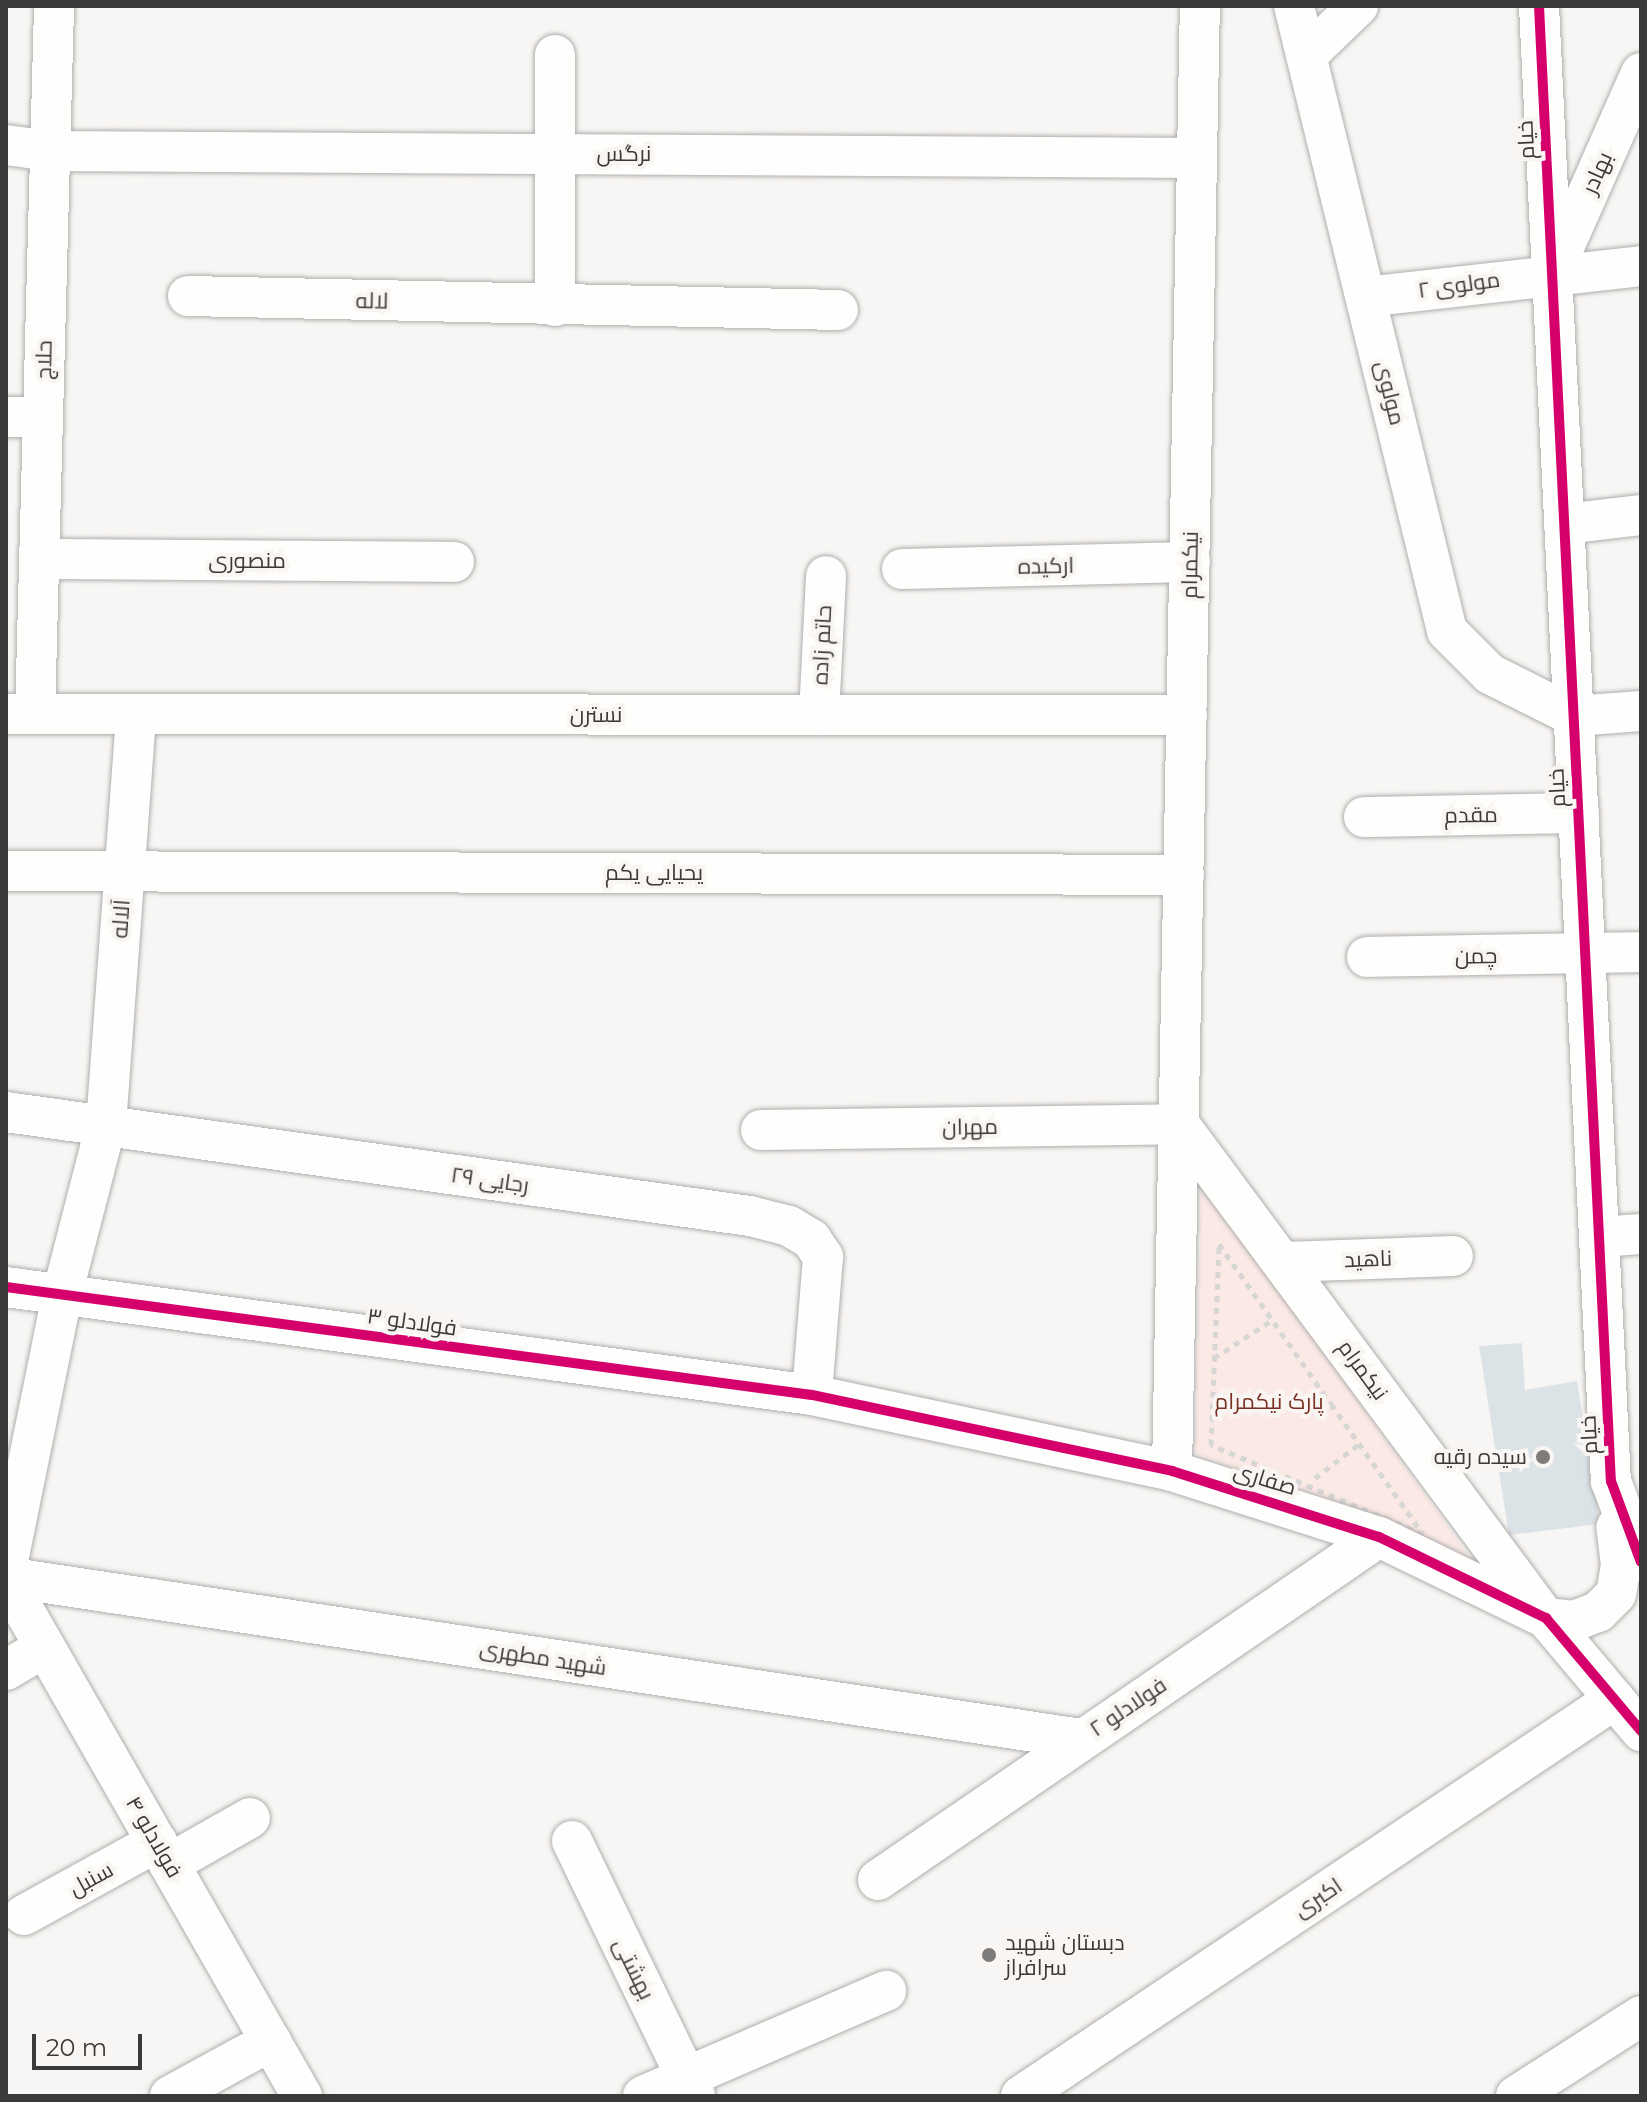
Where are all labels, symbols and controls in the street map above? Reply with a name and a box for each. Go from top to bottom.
street label: خیام [1512,120,1540,160]
street label: نرگس [597,141,651,167]
street label: بهادر [1576,148,1618,198]
street label: مولوی ۲ [1416,266,1502,304]
street label: لاله [355,288,389,314]
street label: حلاج [30,340,58,380]
street label: مولوی [1369,358,1411,428]
street label: نیکمرام [1176,531,1204,599]
street label: منصوری [208,548,286,574]
street label: ارکیده [1018,552,1074,580]
street label: حاتم زاده [807,604,837,686]
street label: نسترن [570,702,622,728]
street label: خیام [1543,768,1571,808]
street label: مقدم [1444,801,1498,829]
street label: یحیایی یکم [605,860,703,886]
street label: آلاله [106,899,136,939]
street label: چمن [1455,942,1497,970]
street label: مهران [942,1113,998,1141]
street label: رجایی ۲۹ [449,1161,531,1199]
street label: ناهید [1343,1245,1393,1273]
street label: فولادلو ۳ [365,1303,459,1341]
street label: نیکمرام [1332,1335,1394,1405]
park label: پارک نیکمرام [1214,1389,1324,1415]
street label: خیام [1575,1415,1603,1455]
place label: سیده رقیه [1434,1444,1527,1470]
marker: سیده رقیه [1534,1448,1552,1466]
street label: صفاری [1230,1457,1300,1501]
street label: شهید مطهری [478,1635,608,1681]
street label: فولادلو ۲ [1085,1672,1171,1742]
street label: فولادلو ۴ [120,1791,188,1883]
street label: سنبل [64,1856,118,1902]
street label: اکبری [1289,1872,1347,1924]
place label: دبستان شهید سرافراز [1005,1929,1125,1980]
street label: بهشتی [608,1934,660,2004]
marker: دبستان شهید سرافراز [980,1946,998,1964]
scale bar [36,2018,146,2068]
text: 20 m [46,2033,107,2062]

